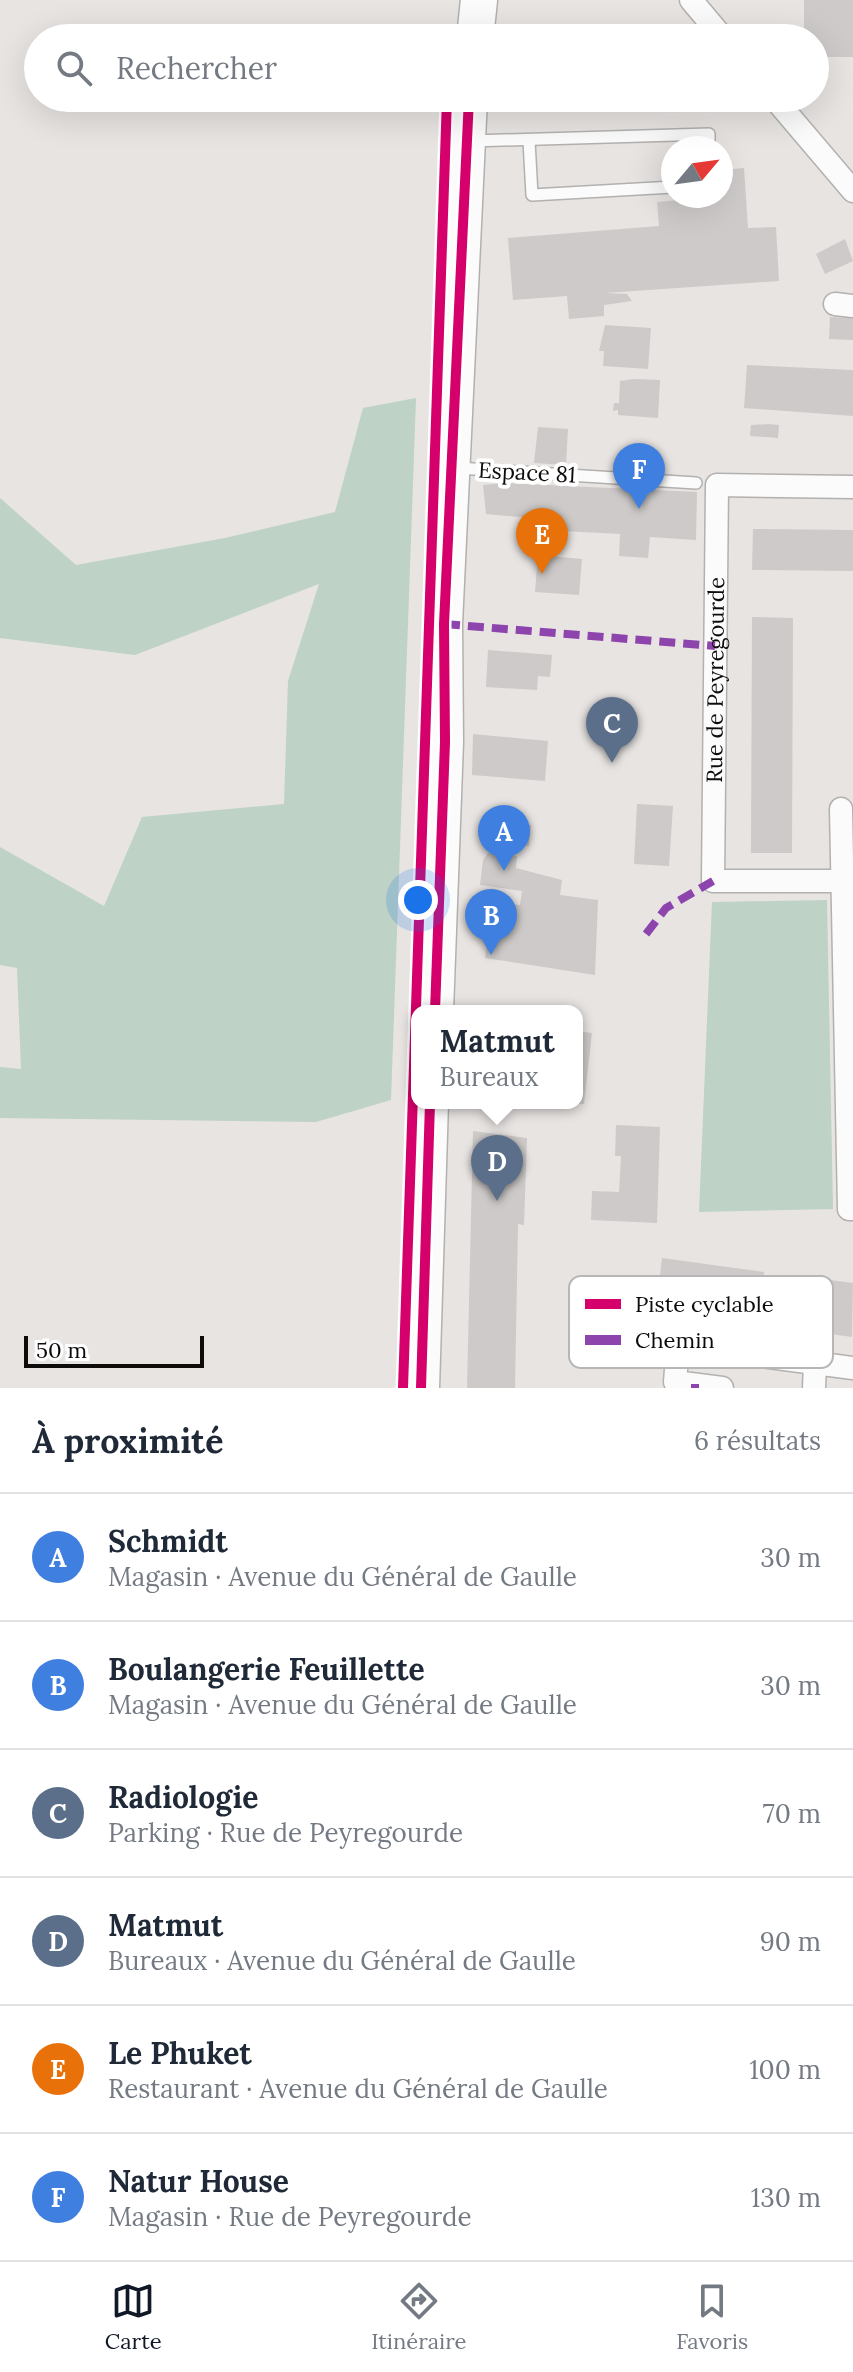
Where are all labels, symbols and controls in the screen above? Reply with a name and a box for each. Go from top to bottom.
search box [24,24,829,112]
icon: search [52,46,96,90]
text: Rechercher [116,49,277,87]
north arrow [661,136,733,208]
pin: F [613,443,665,509]
street label: Espace 81 [477,455,577,489]
pin: E [516,508,568,574]
street label: Rue de Peyregourde [700,577,730,783]
pin: C [586,697,638,763]
pin: A [478,805,530,871]
your location [398,880,438,920]
pin: B [465,889,517,955]
popup [411,1005,583,1109]
text: Matmut [439,1022,555,1060]
text: Bureaux [439,1060,539,1093]
pin: D [471,1135,523,1201]
legend [569,1276,833,1368]
text: Piste cyclable [635,1290,774,1318]
text: Chemin [635,1326,715,1354]
scale bar [24,1332,204,1368]
text: 50 m [36,1336,87,1364]
text: À proximité [32,1419,223,1462]
text: 6 résultats [694,1424,821,1457]
text: Schmidt [108,1522,228,1560]
text: A [49,1541,67,1574]
text: 30 m [760,1541,821,1574]
text: Magasin · Avenue du Général de Gaulle [108,1560,577,1593]
text: Boulangerie Feuillette [108,1650,425,1688]
text: B [49,1669,67,1702]
text: 30 m [760,1669,821,1702]
text: Magasin · Avenue du Général de Gaulle [108,1688,577,1721]
text: Radiologie [108,1778,258,1816]
text: C [49,1797,67,1830]
text: 70 m [763,1797,821,1830]
text: Parking · Rue de Peyregourde [108,1816,463,1849]
text: Matmut [108,1906,223,1944]
text: D [48,1925,68,1958]
text: 90 m [760,1925,821,1958]
text: Bureaux · Avenue du Général de Gaulle [108,1944,576,1977]
text: Le Phuket [108,2034,252,2072]
text: E [50,2053,66,2086]
text: 100 m [749,2053,821,2086]
text: Restaurant · Avenue du Général de Gaulle [108,2072,608,2105]
text: Natur House [108,2162,289,2200]
text: F [51,2181,65,2214]
text: 130 m [751,2181,821,2214]
text: Magasin · Rue de Peyregourde [108,2200,472,2233]
tab: Carte [105,2279,162,2355]
tab: Itinéraire [371,2279,467,2355]
tab: Favoris [676,2279,748,2355]

